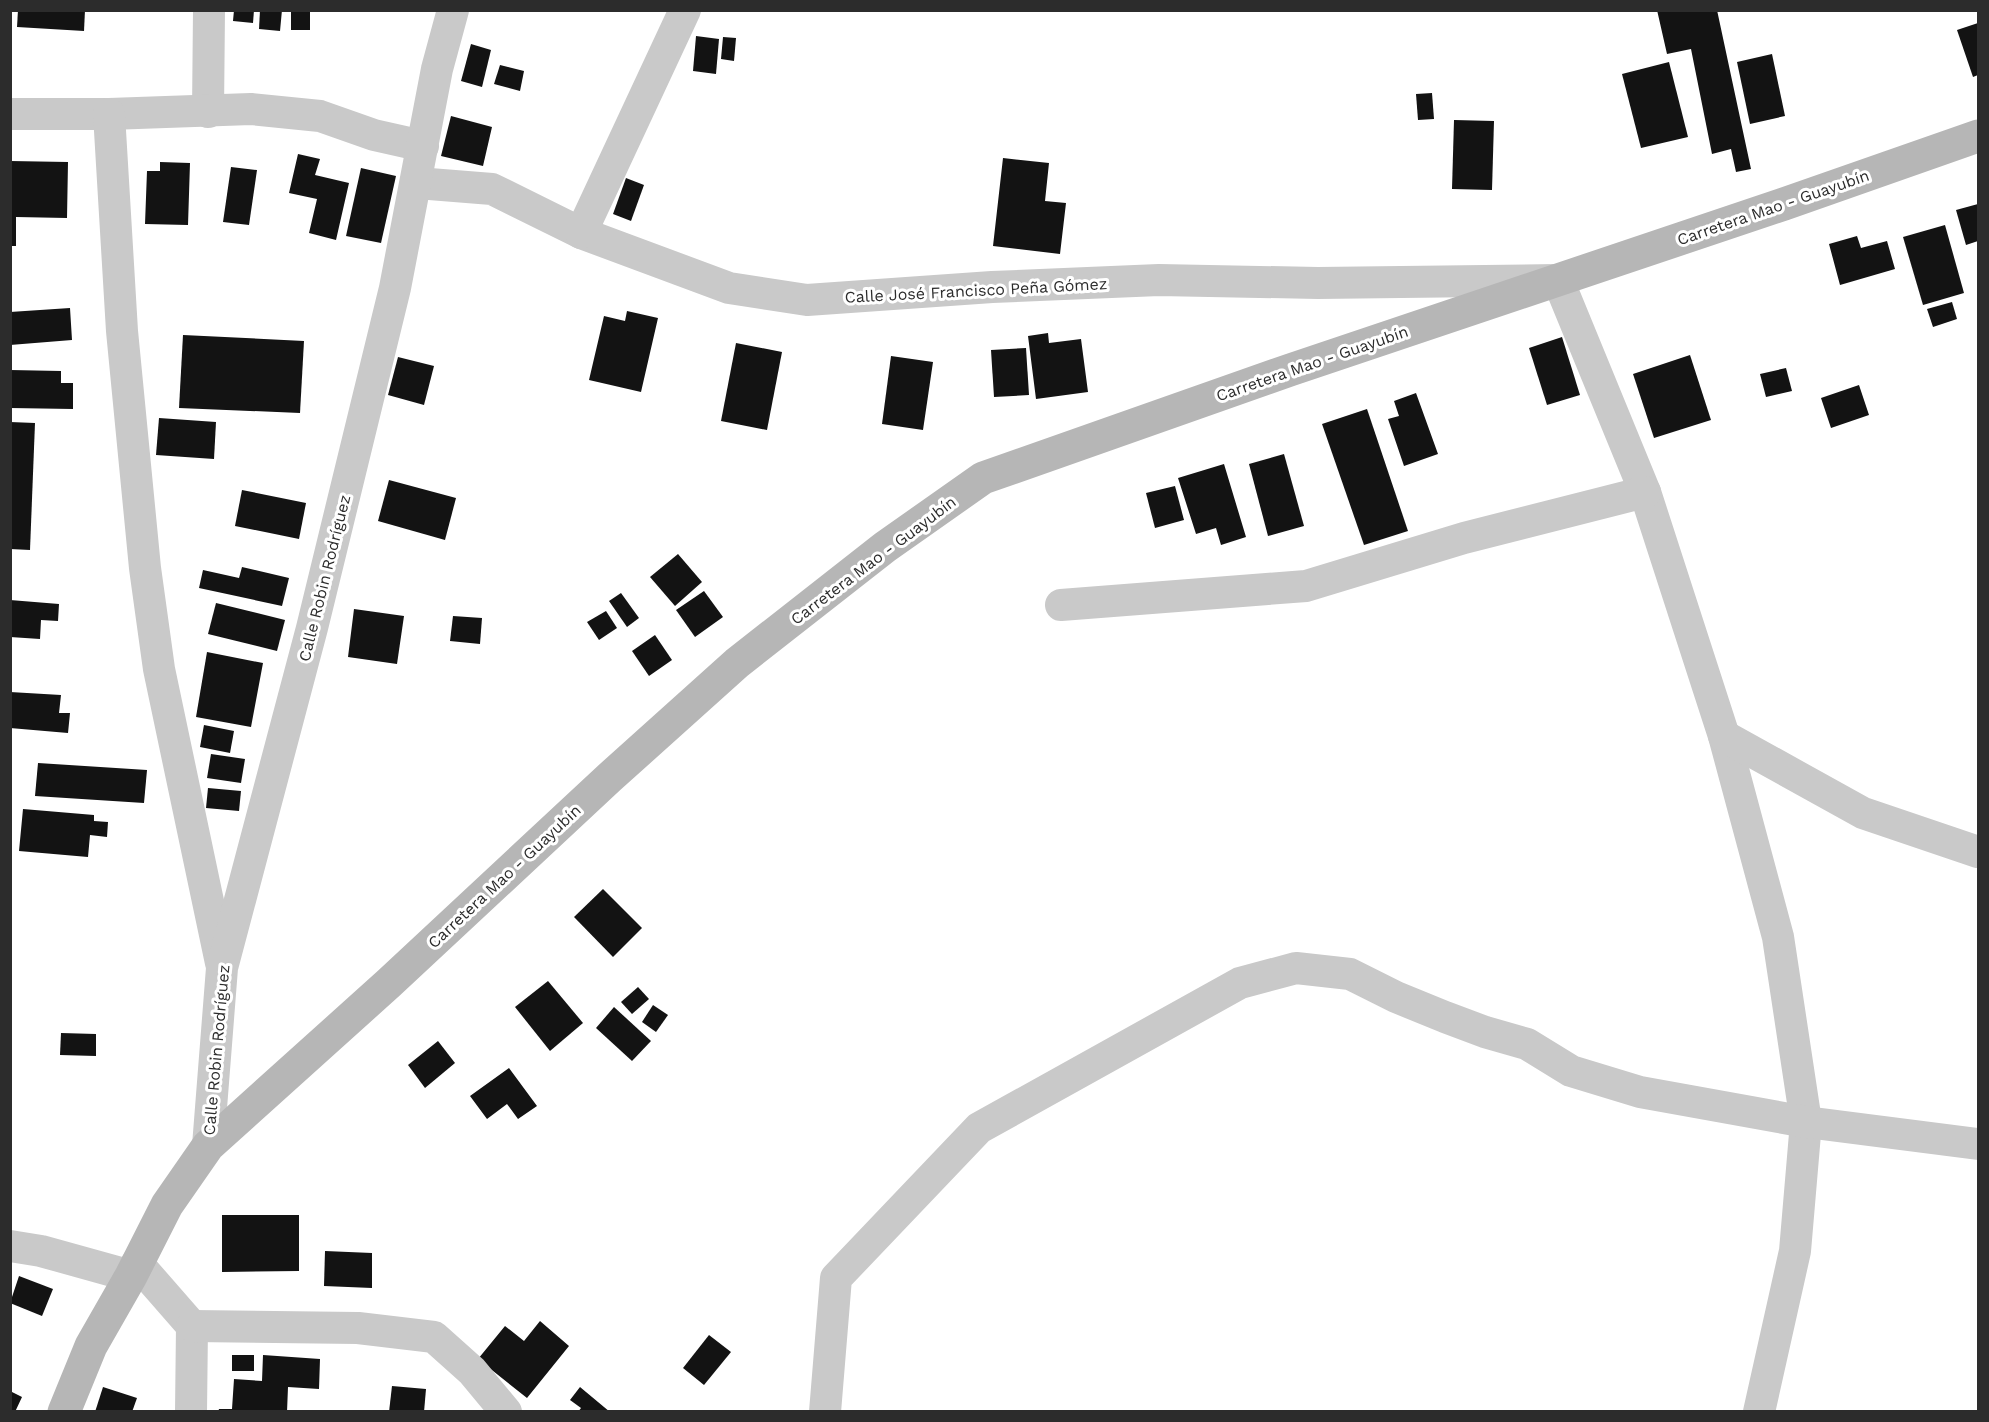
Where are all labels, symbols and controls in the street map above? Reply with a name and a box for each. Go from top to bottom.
street label: Carretera Mao - Guayubín [1675,166,1872,249]
street label: Calle José Francisco Peña Gómez [844,274,1108,307]
street label: Carretera Mao - Guayubín [1214,322,1411,405]
street label: Carretera Mao - Guayubín [787,492,960,629]
street label: Calle Robin Rodríguez [295,493,354,663]
street label: Carretera Mao - Guayubín [424,801,585,952]
street label: Calle Robin Rodríguez [200,964,233,1136]

